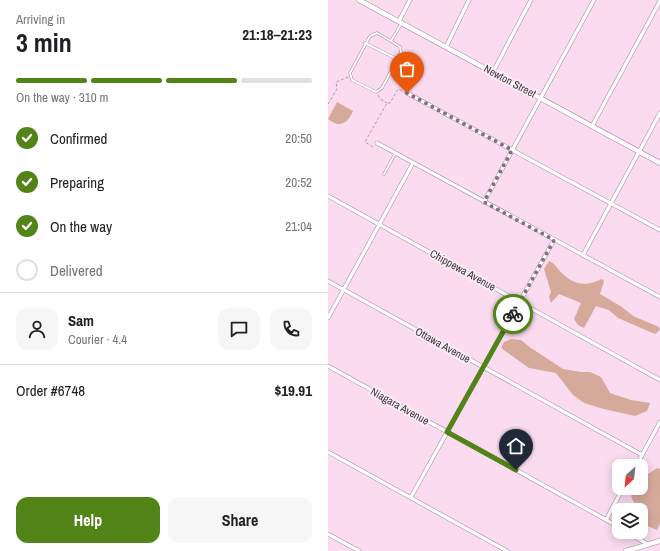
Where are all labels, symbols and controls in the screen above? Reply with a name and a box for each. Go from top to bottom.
text: Arriving in [16,11,65,28]
text: 21:18–21:23 [242,24,312,45]
text: 3 min [16,25,72,60]
pin [390,52,424,93]
icon: bag [396,58,418,80]
street label: Newton Street [481,61,539,101]
text: On the way · 310 m [16,89,108,106]
icon: check [16,127,38,149]
text: Confirmed [50,128,107,149]
text: 20:50 [285,130,312,147]
icon: check [16,171,38,193]
text: Preparing [50,172,104,193]
text: 20:52 [285,174,312,191]
icon: check [16,215,38,237]
text: On the way [50,216,112,237]
text: 21:04 [285,218,312,235]
street label: Chippewa Avenue [428,246,498,294]
text: Delivered [50,260,103,281]
courier [493,294,533,334]
icon: bike [502,303,524,325]
button: person [16,308,58,350]
button: chat [218,308,260,350]
button: phone [270,308,312,350]
text: Sam [68,310,94,331]
street label: Ottawa Avenue [413,324,473,366]
text: Courier · 4.4 [68,331,127,348]
text: Order #6748 [16,380,85,401]
text: $19.91 [274,380,312,401]
street label: Niagara Avenue [368,384,432,428]
pin [499,429,533,470]
icon: home [505,435,527,457]
north arrow [612,459,648,495]
map controls [612,459,648,539]
button: Help [16,497,160,543]
button: Share [168,497,312,543]
button: layers [612,503,648,539]

